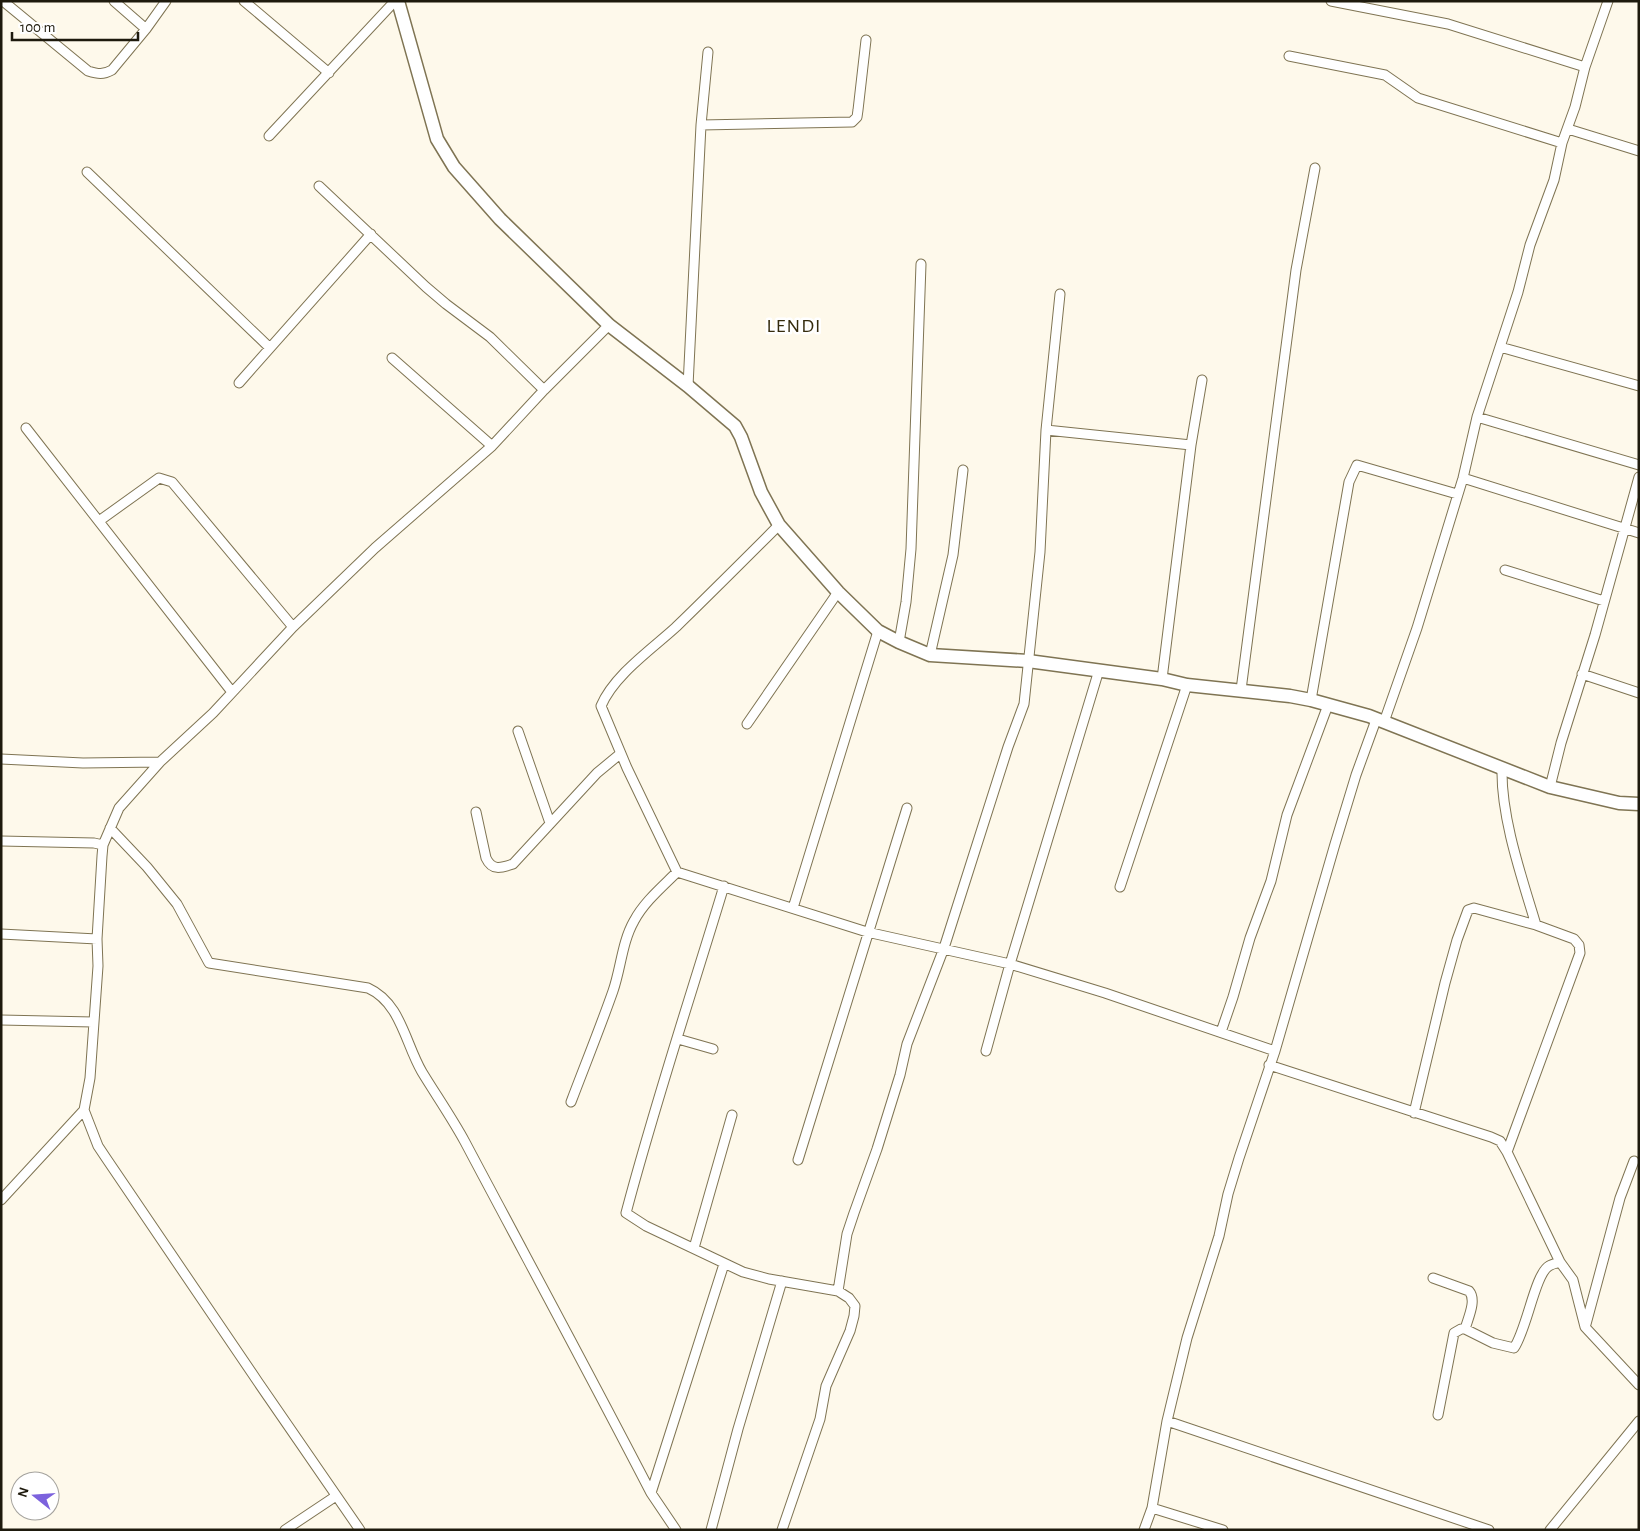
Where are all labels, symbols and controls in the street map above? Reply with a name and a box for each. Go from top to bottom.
scale bar [12,10,139,42]
text: 100 m [20,20,55,35]
district label: LENDI [767,316,821,336]
north arrow [10,1471,60,1521]
text: N [15,1486,32,1499]

